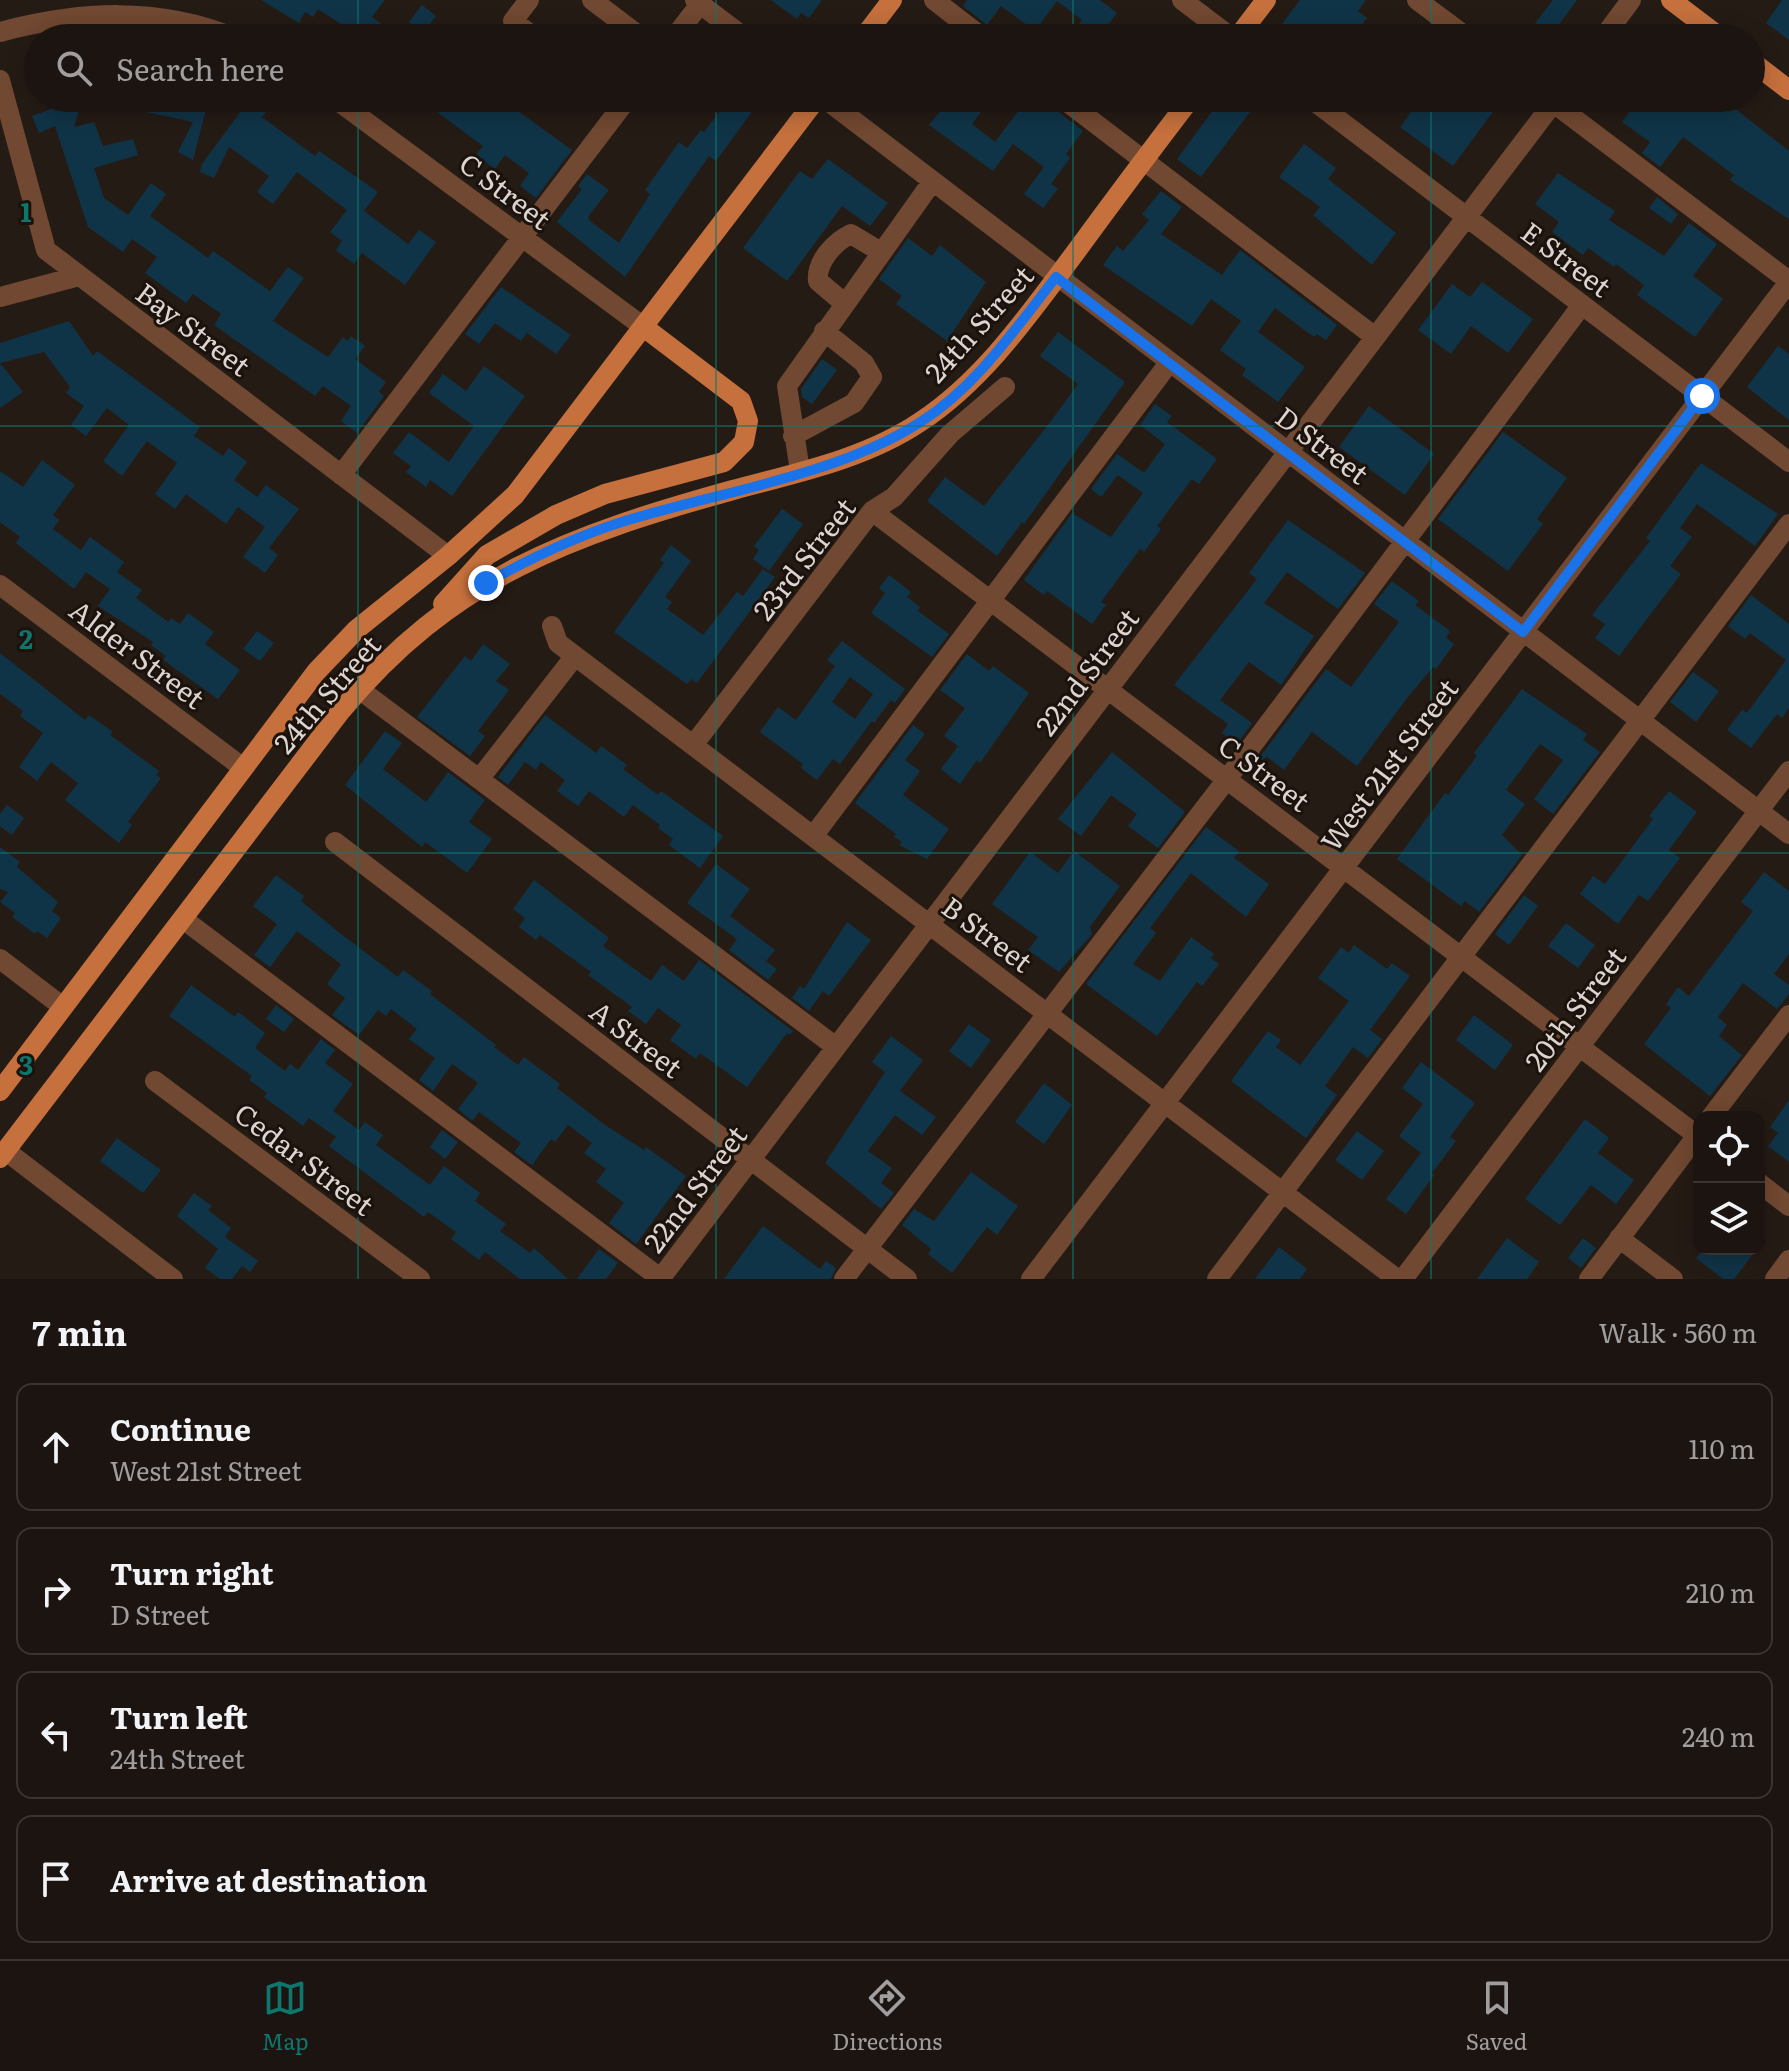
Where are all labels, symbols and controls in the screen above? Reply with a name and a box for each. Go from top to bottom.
search box [24,24,1765,112]
icon: search [52,46,96,90]
text: Search here [116,46,284,90]
street label: C Street [451,142,561,239]
text: 1 [21,191,32,230]
street label: E Street [1513,210,1622,306]
street label: 24th Street [914,254,1043,391]
street label: Bay Street [128,271,261,385]
route start [1684,378,1720,414]
street label: D Street [1268,395,1379,493]
street label: 23rd Street [742,487,865,628]
route end [468,565,504,601]
street label: Alder Street [62,588,215,718]
street label: 22nd Street [1024,598,1148,743]
text: 2 [19,618,33,657]
street label: 24th Street [263,624,390,762]
street label: West 21st Street [1309,668,1467,859]
street label: C Street [1210,724,1320,821]
street label: B Street [934,885,1043,982]
street label: 20th Street [1513,937,1635,1079]
street label: A Street [582,989,693,1087]
text: 3 [19,1044,33,1083]
street label: Cedar Street [226,1092,384,1225]
map controls [1693,1111,1765,1255]
button: locate [1693,1111,1765,1183]
street label: 22nd Street [632,1115,756,1260]
button: layers [1693,1183,1765,1255]
text: 7 min [32,1306,127,1356]
text: Walk · 560 m [1599,1312,1757,1351]
text: Continue [110,1406,251,1450]
icon: ahead [34,1425,78,1469]
text: 110 m [1688,1428,1755,1467]
text: West 21st Street [110,1450,302,1489]
text: Turn right [110,1550,274,1594]
icon: right [34,1569,78,1613]
text: 210 m [1686,1572,1755,1611]
text: D Street [110,1594,209,1633]
text: Turn left [110,1694,248,1738]
icon: left [34,1713,78,1757]
text: 240 m [1682,1716,1755,1755]
text: 24th Street [110,1738,245,1777]
icon: arrive [34,1857,78,1901]
text: Arrive at destination [110,1857,427,1901]
tab: Map [262,1976,309,2057]
tab: Directions [832,1976,942,2057]
tab: Saved [1466,1976,1527,2057]

